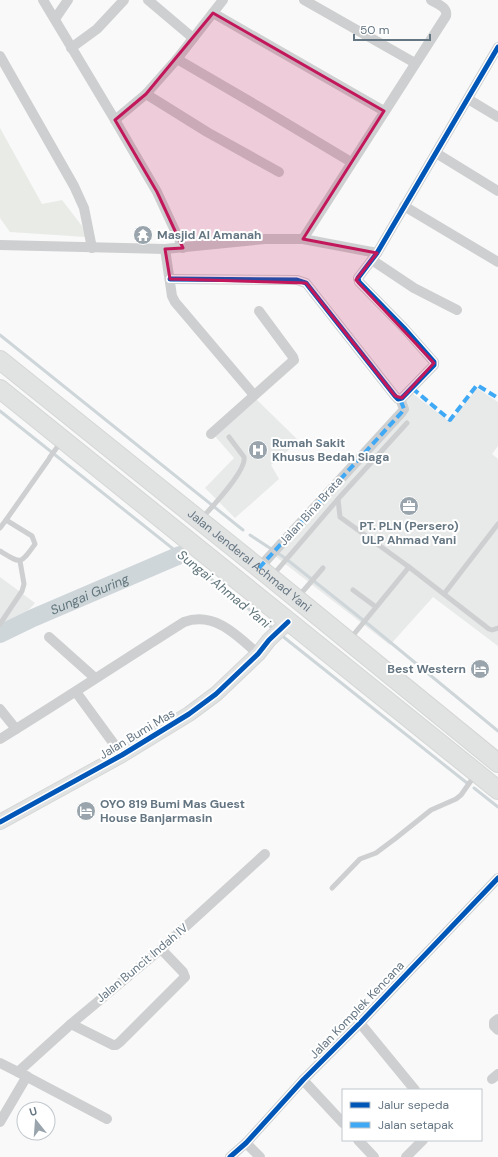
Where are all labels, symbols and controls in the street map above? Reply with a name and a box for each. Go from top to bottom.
scale bar [354,16,430,42]
text: 50 m [360,22,389,38]
temple icon: Masjid Al Amanah [132,224,154,246]
place label: Masjid Al Amanah [157,227,262,243]
place label: Rumah Sakit Khusus Bedah Siaga [272,435,389,465]
hospital icon: Rumah Sakit Khusus Bedah Siaga [247,439,269,461]
street label: Jalan Bina Brata [276,473,346,549]
office icon: PT. PLN (Persero) ULP Ahmad Yani [398,495,420,517]
street label: Jalan Jenderal Achmad Yani [184,506,315,615]
place label: PT. PLN (Persero) ULP Ahmad Yani [359,518,459,548]
water label: Sungai Ahmad Yani [174,546,275,632]
water label: Sungai Guring [48,569,132,618]
hotel icon: Best Western [469,658,491,680]
place label: Best Western [387,661,466,677]
street label: Jalan Bumi Mas [96,705,178,763]
place label: OYO 819 Bumi Mas Guest House Banjarmasin [100,796,245,826]
hotel icon: OYO 819 Bumi Mas Guest House Banjarmasin [75,800,97,822]
street label: Jalan Buncit Indah IV [93,920,191,1006]
street label: Jalan Komplek Kencana [306,958,408,1062]
legend [342,1089,482,1141]
text: Jalur sepeda [378,1097,449,1113]
north arrow [16,1101,56,1141]
text: U [27,1104,39,1119]
text: Jalan setapak [378,1117,454,1133]

